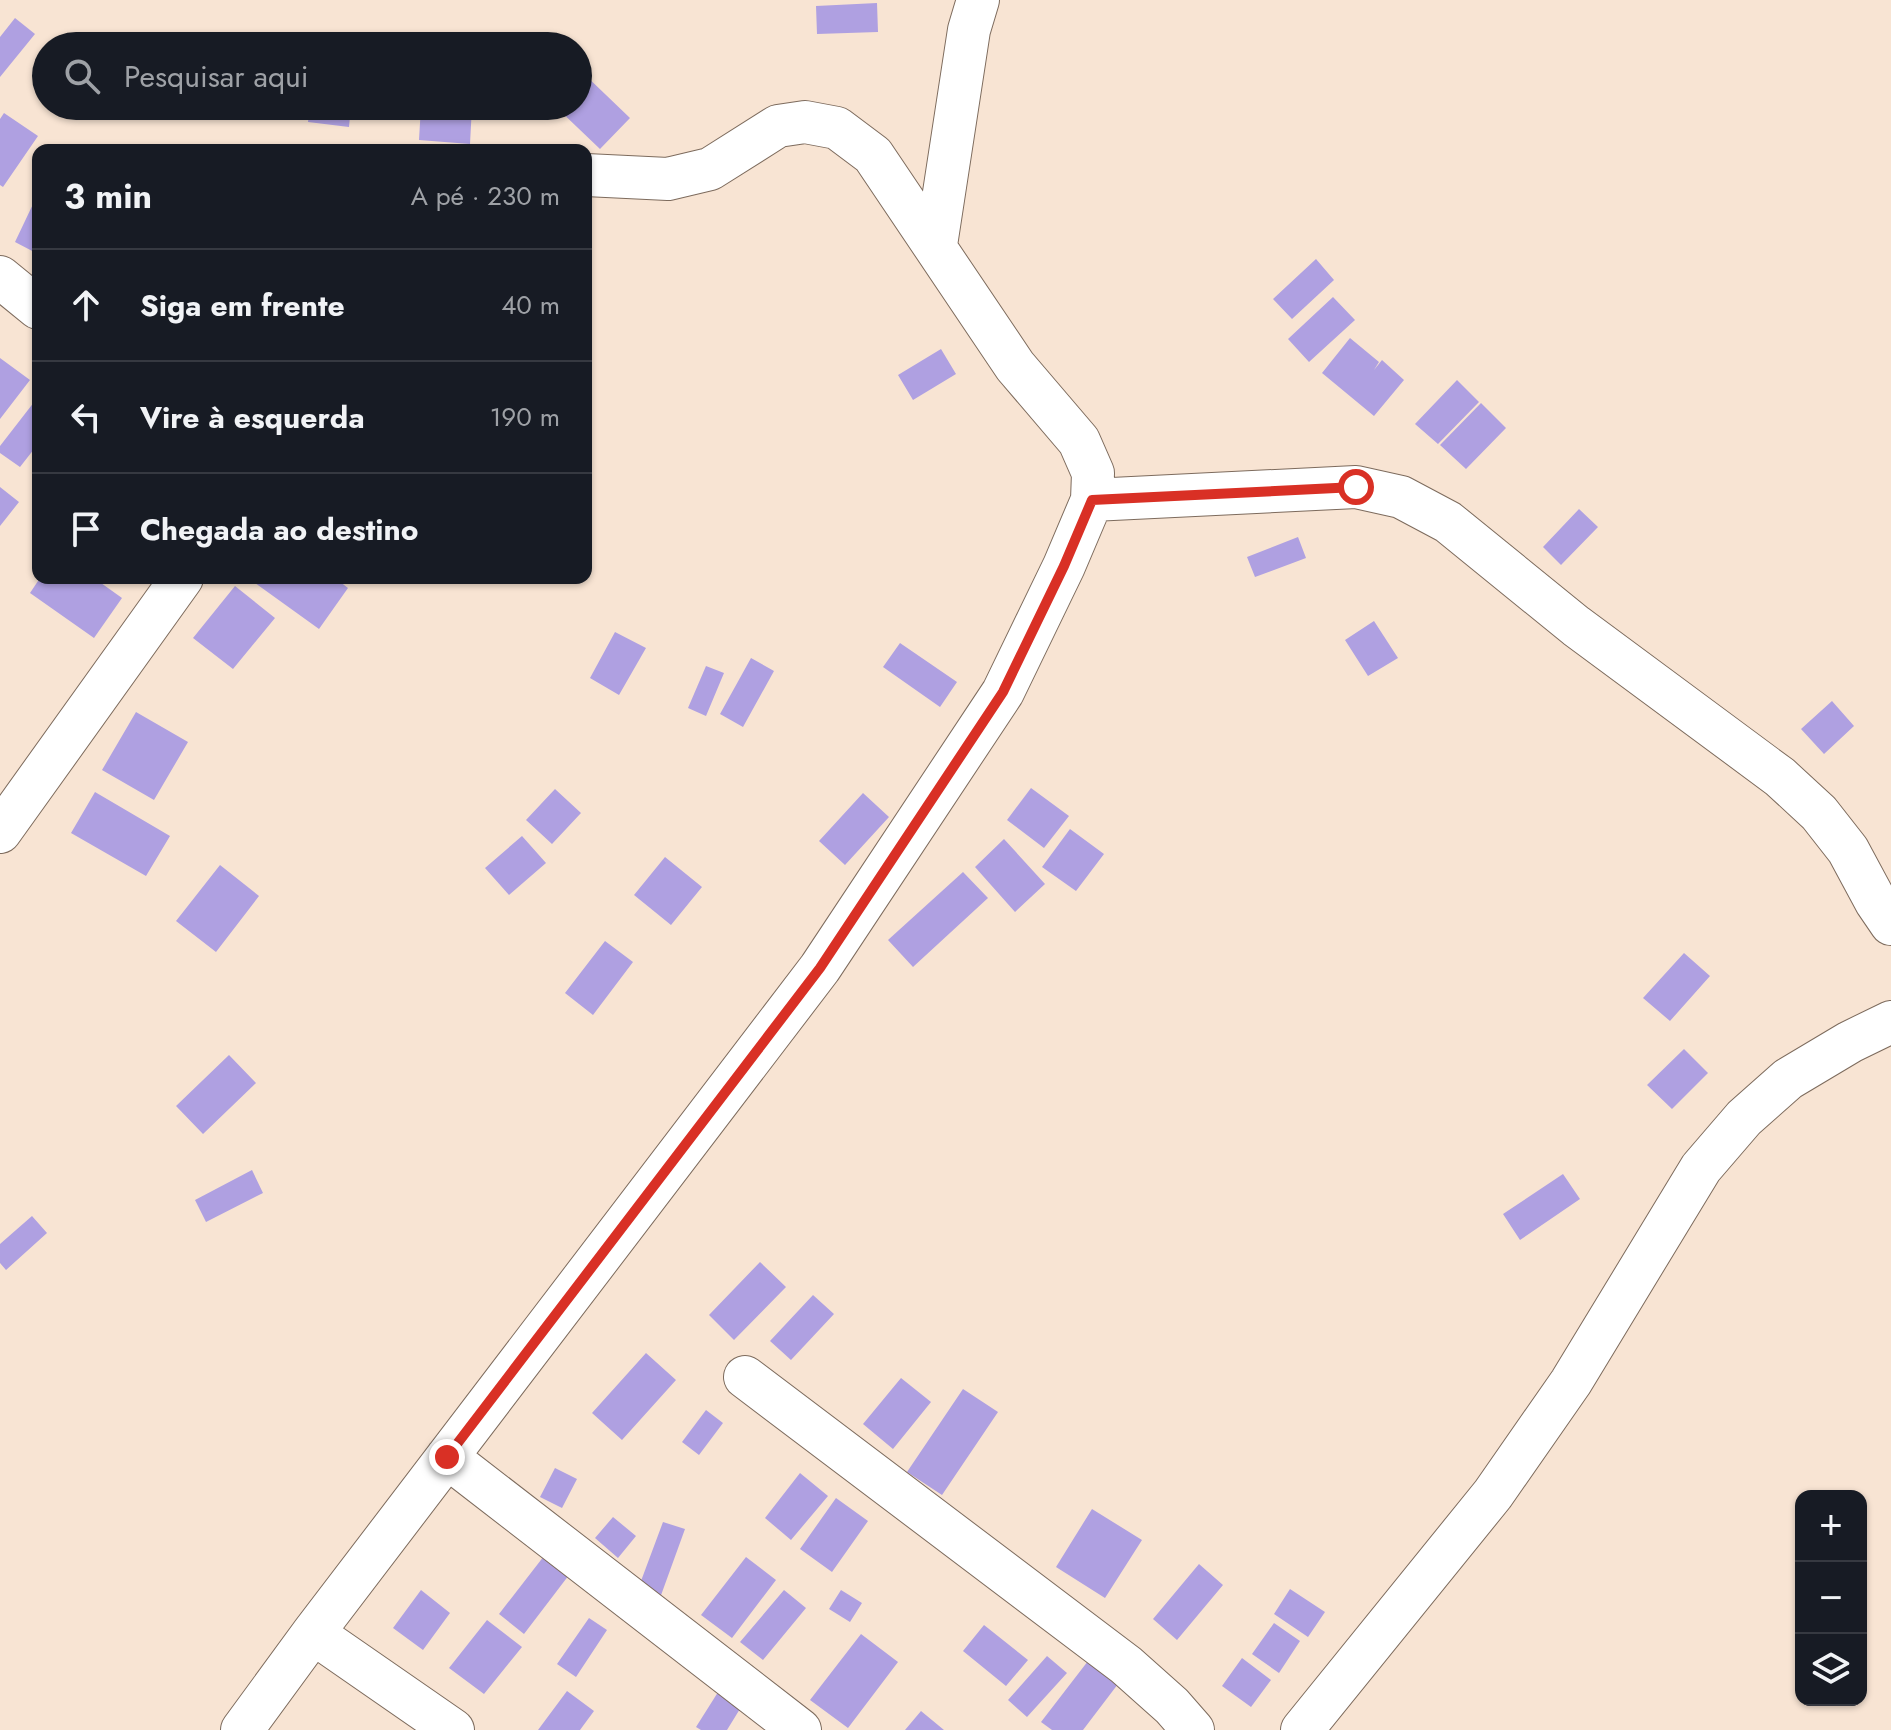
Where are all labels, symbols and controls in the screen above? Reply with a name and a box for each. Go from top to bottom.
search box [32,32,592,120]
icon: search [60,54,104,98]
text: Pesquisar aqui [124,55,309,98]
text: 3 min [64,172,152,221]
text: A pé · 230 m [411,177,560,215]
icon: ahead [64,283,108,327]
text: Siga em frente [140,284,345,327]
text: 40 m [501,286,560,324]
icon: left [64,395,108,439]
text: Vire à esquerda [140,396,365,439]
text: 190 m [490,398,560,436]
route start [1338,469,1374,505]
icon: arrive [64,507,108,551]
text: Chegada ao destino [140,508,418,551]
route end [429,1439,465,1475]
map controls [1795,1490,1867,1706]
button: + [1795,1490,1867,1562]
button: − [1795,1562,1867,1634]
button: layers [1795,1634,1867,1706]

